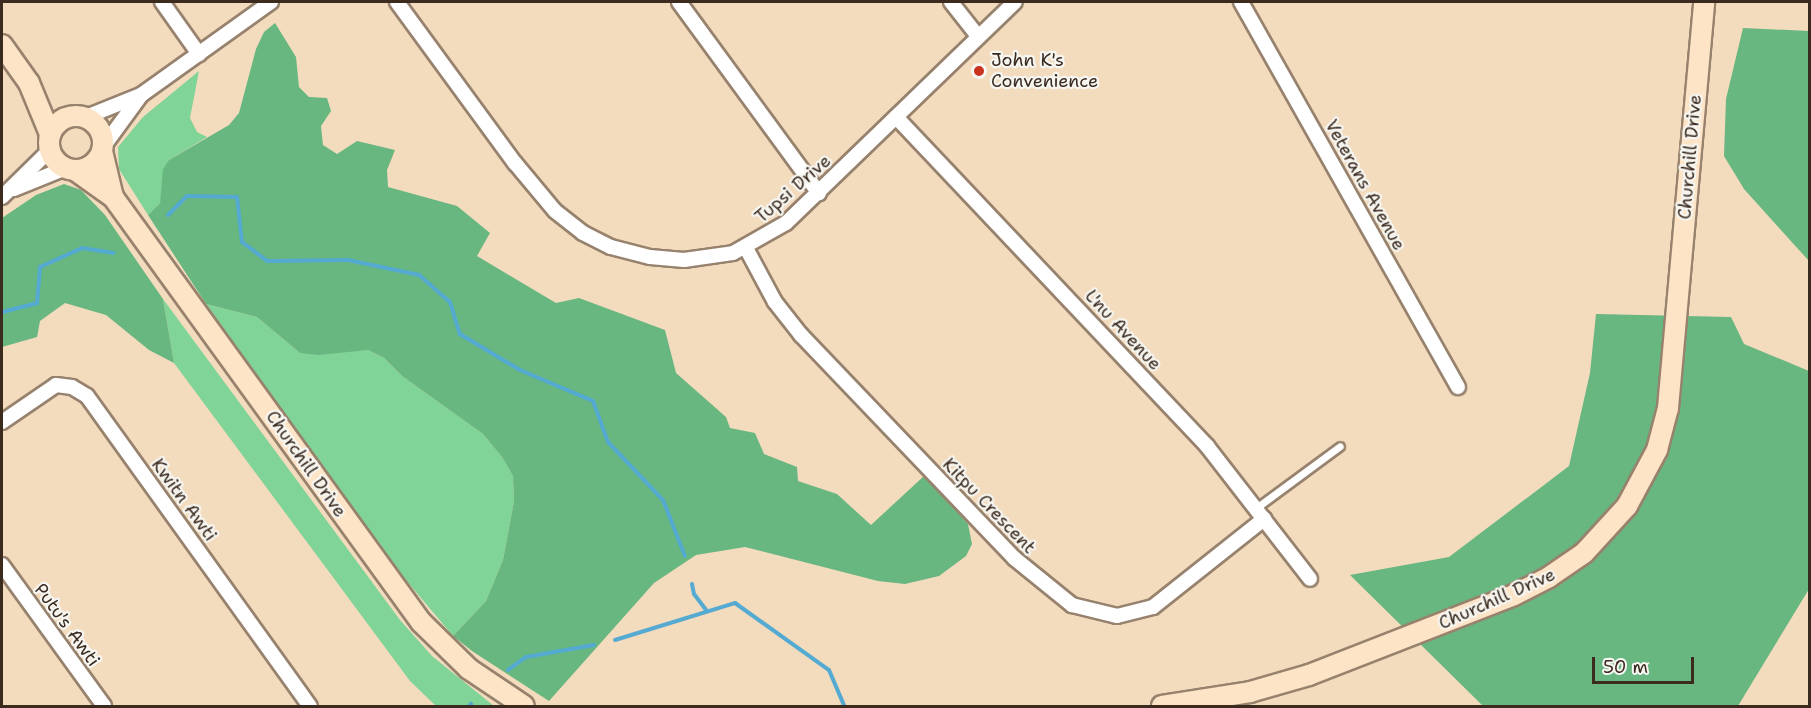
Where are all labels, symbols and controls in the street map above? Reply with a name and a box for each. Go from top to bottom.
place label: John K's Convenience [991,50,1098,92]
marker: John K's Convenience [972,64,986,78]
street label: Churchill Drive [1674,94,1706,220]
street label: Veterans Avenue [1320,116,1410,254]
street label: Tupsi Drive [751,150,835,228]
street label: L'nu Avenue [1080,285,1166,375]
street label: Churchill Drive [261,406,351,522]
street label: Kwitn Awti [147,454,221,546]
street label: Kitpu Crescent [938,454,1040,558]
street label: Churchill Drive [1435,564,1559,634]
street label: Putu's Awti [30,579,104,671]
scale bar [1595,645,1697,683]
text: 50 m [1603,655,1648,679]

